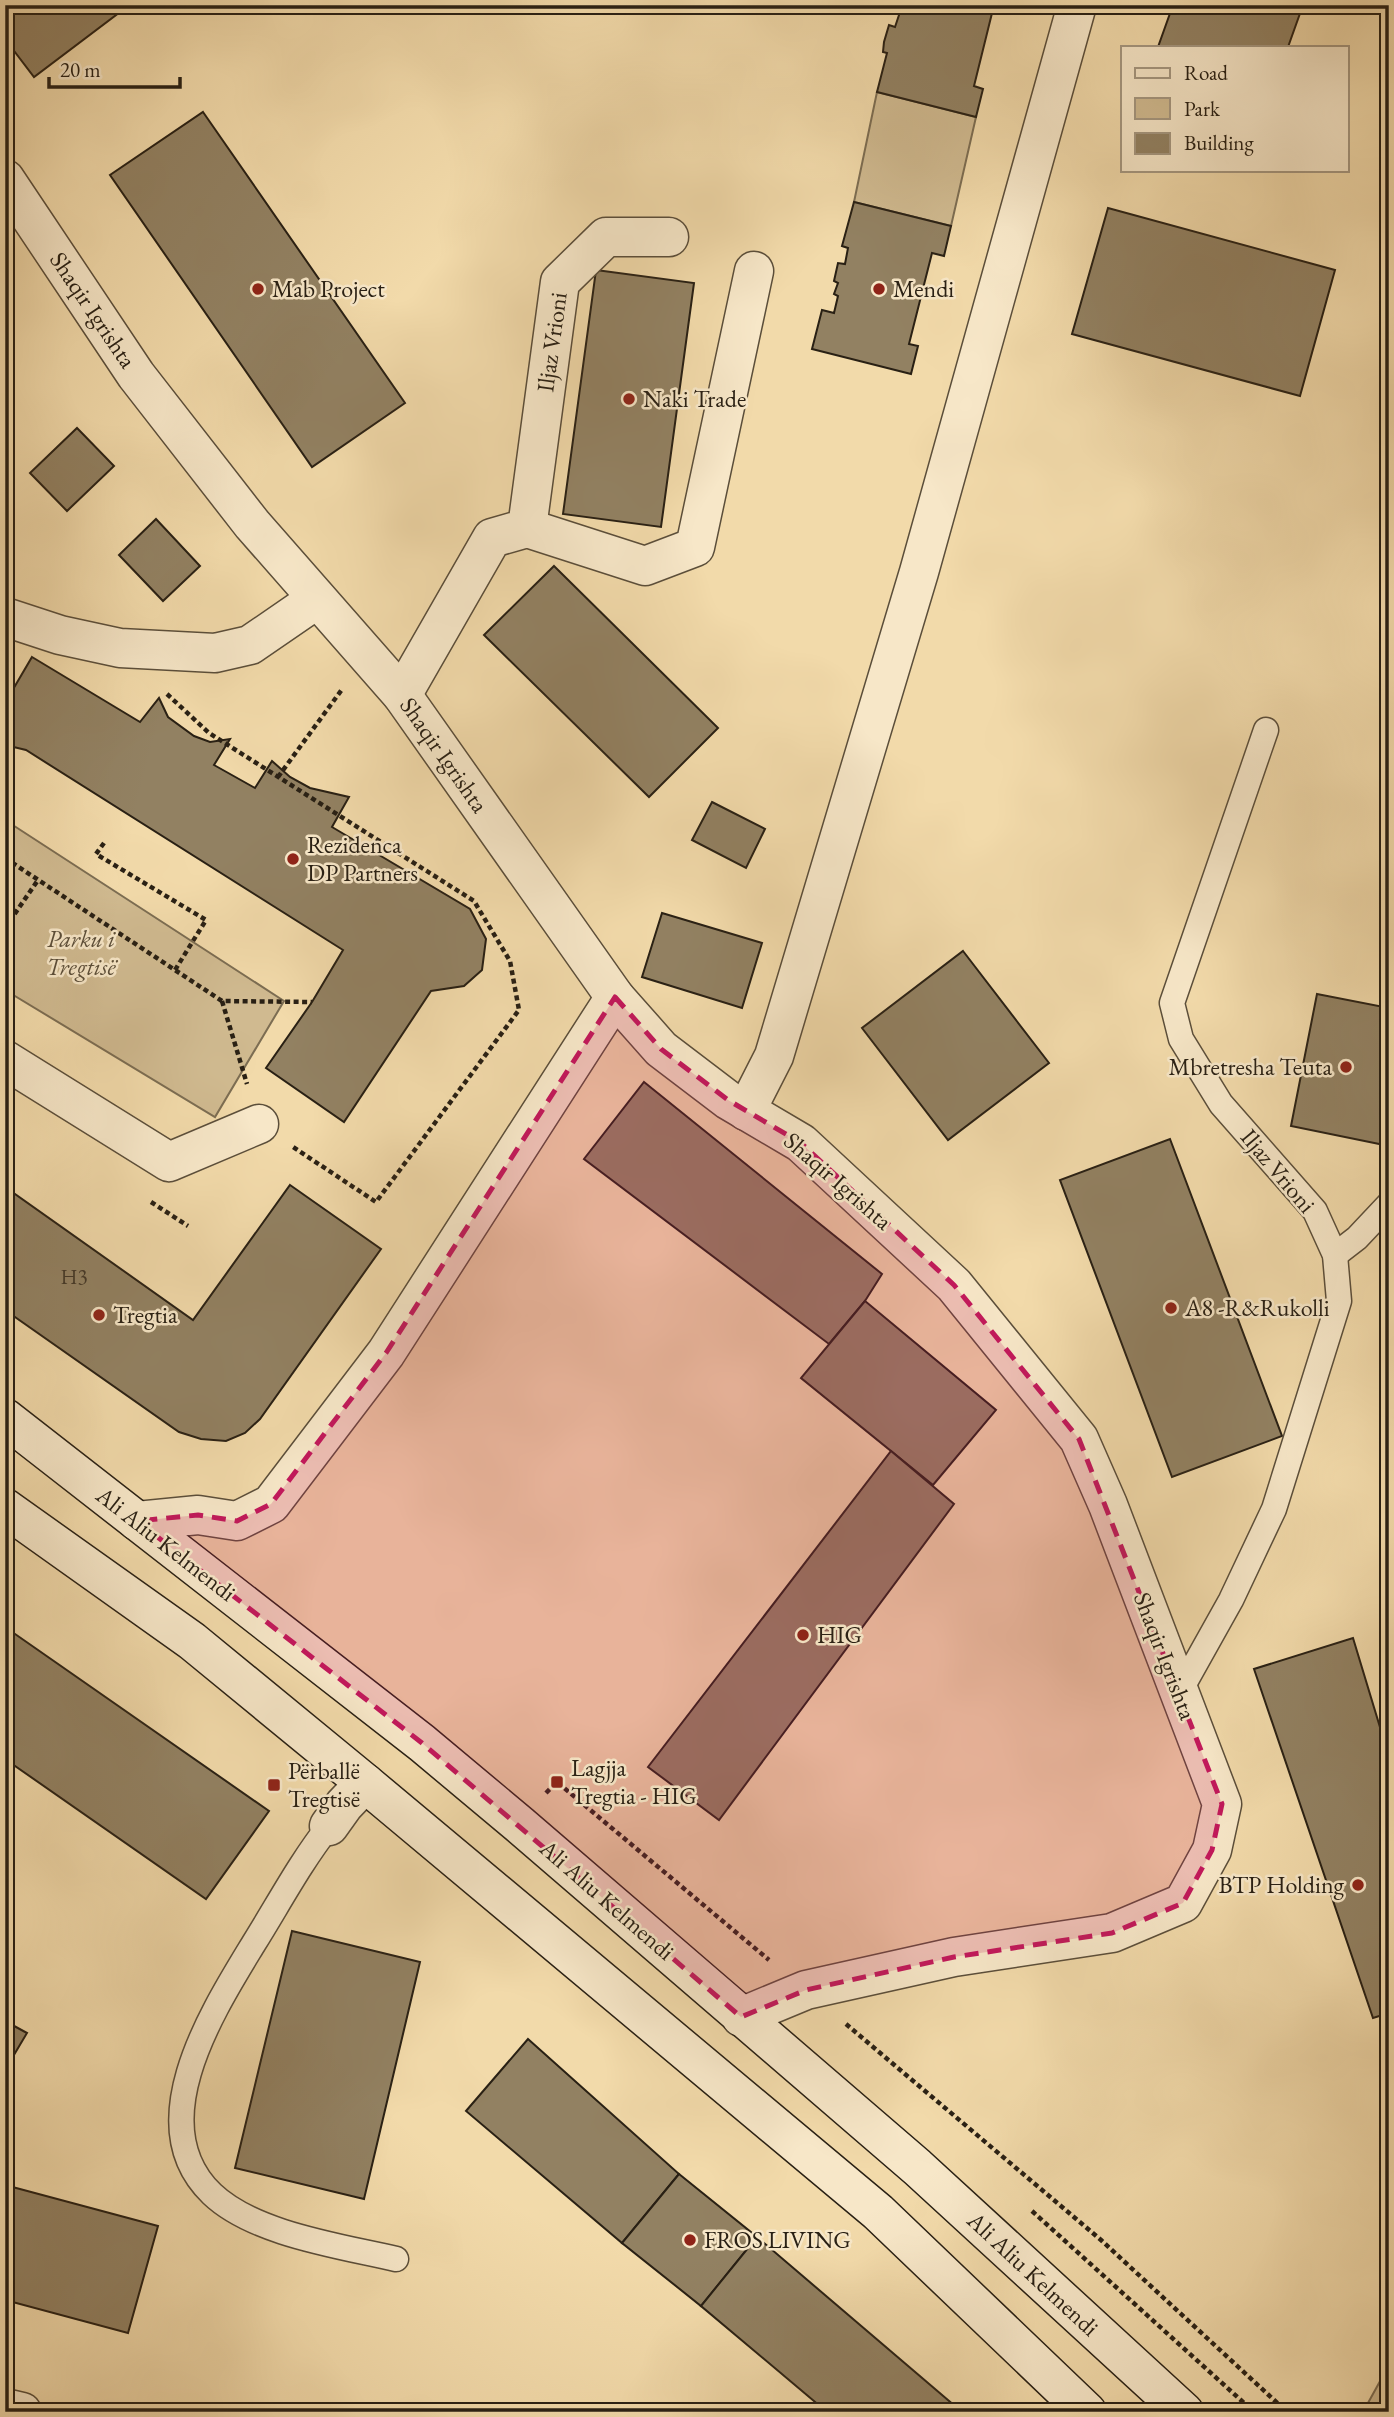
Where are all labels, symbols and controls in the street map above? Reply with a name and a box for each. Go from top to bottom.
scale bar [49,46,180,90]
legend [1121,46,1348,172]
text: 20 m [60,56,101,83]
text: Road [1184,59,1228,86]
text: Park [1184,95,1221,122]
text: Building [1184,129,1254,156]
street label: Shaqir Igrishta [43,245,144,374]
place label: Mab Project [272,273,385,304]
place label: Mendi [893,273,954,304]
marker: Mab Project [250,281,266,297]
marker: Mendi [871,281,887,297]
street label: Iljaz Vrioni [529,290,574,394]
place label: Naki Trade [643,383,746,414]
marker: Naki Trade [621,391,637,407]
street label: Shaqir Igrishta [393,691,496,819]
place label: Rezidenca DP Partners [307,829,418,888]
marker: Rezidenca DP Partners [285,851,301,867]
park label: Parku i Tregtisë [46,923,118,982]
place label: Mbretresha Teuta [1169,1051,1332,1082]
marker: Mbretresha Teuta [1338,1059,1354,1075]
street label: Iljaz Vrioni [1234,1122,1323,1219]
street label: Shaqir Igrishta [778,1125,899,1237]
house number: H3 [60,1263,88,1290]
place label: A8 -R&Rukolli [1184,1292,1330,1323]
place label: Tregtia [113,1299,178,1330]
marker: A8 -R&Rukolli [1163,1300,1179,1316]
marker: Tregtia [91,1307,107,1323]
street label: Ali Aliu Kelmendi [89,1479,243,1608]
street label: Shaqir Igrishta [1127,1588,1204,1724]
place label: HIG [817,1619,862,1650]
marker: HIG [795,1627,811,1643]
place label: Lagjja Tregtia - HIG [571,1752,697,1811]
place label: Përballë Tregtisë [288,1755,360,1814]
marker: Lagjja Tregtia - HIG [549,1774,565,1790]
marker: Përballë Tregtisë [266,1777,282,1793]
street label: Ali Aliu Kelmendi [533,1832,681,1967]
place label: BTP Holding [1218,1869,1345,1900]
marker: BTP Holding [1350,1877,1366,1893]
street label: Ali Aliu Kelmendi [960,2204,1106,2343]
place label: FROS LIVING [704,2224,851,2255]
marker: FROS LIVING [682,2232,698,2248]

